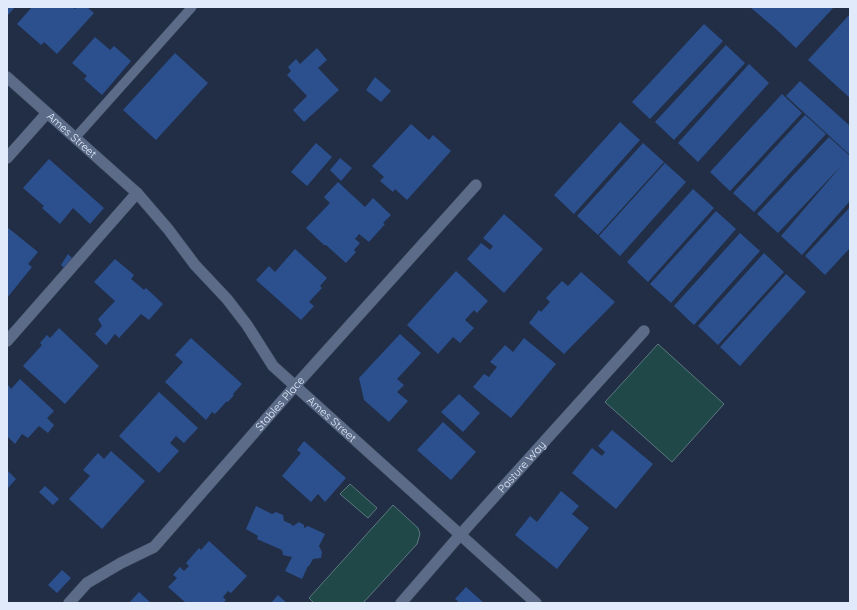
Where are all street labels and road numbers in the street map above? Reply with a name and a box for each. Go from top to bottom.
street label: Ames Street [44,109,100,161]
street label: Stables Place [252,373,307,433]
street label: Ames Street [304,393,360,445]
street label: Pasture Way [495,438,549,496]

